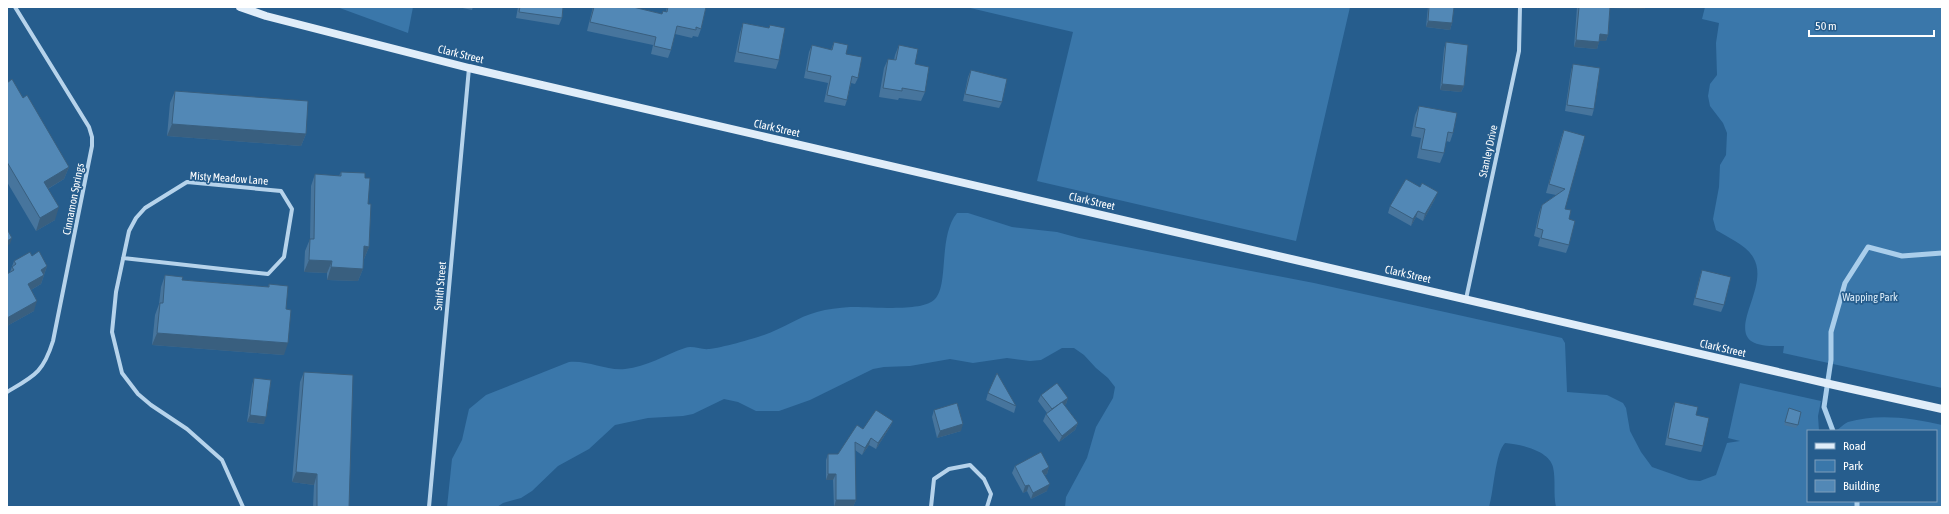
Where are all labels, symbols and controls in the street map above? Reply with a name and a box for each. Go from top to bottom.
scale bar [1809,12,1934,38]
text: 50 m [1815,19,1837,33]
street label: Clark Street [437,43,485,65]
street label: Clark Street [753,117,801,139]
street label: Stanley Drive [1477,124,1499,178]
street label: Cinnamon Springs [60,162,86,236]
street label: Misty Meadow Lane [189,169,269,187]
street label: Clark Street [1068,190,1116,212]
street label: Smith Street [432,261,448,311]
street label: Clark Street [1384,263,1432,285]
park label: Wapping Park [1842,291,1898,303]
street label: Clark Street [1699,337,1747,359]
legend [1807,430,1937,502]
text: Road [1843,439,1866,453]
text: Park [1843,459,1864,473]
text: Building [1843,479,1881,493]

